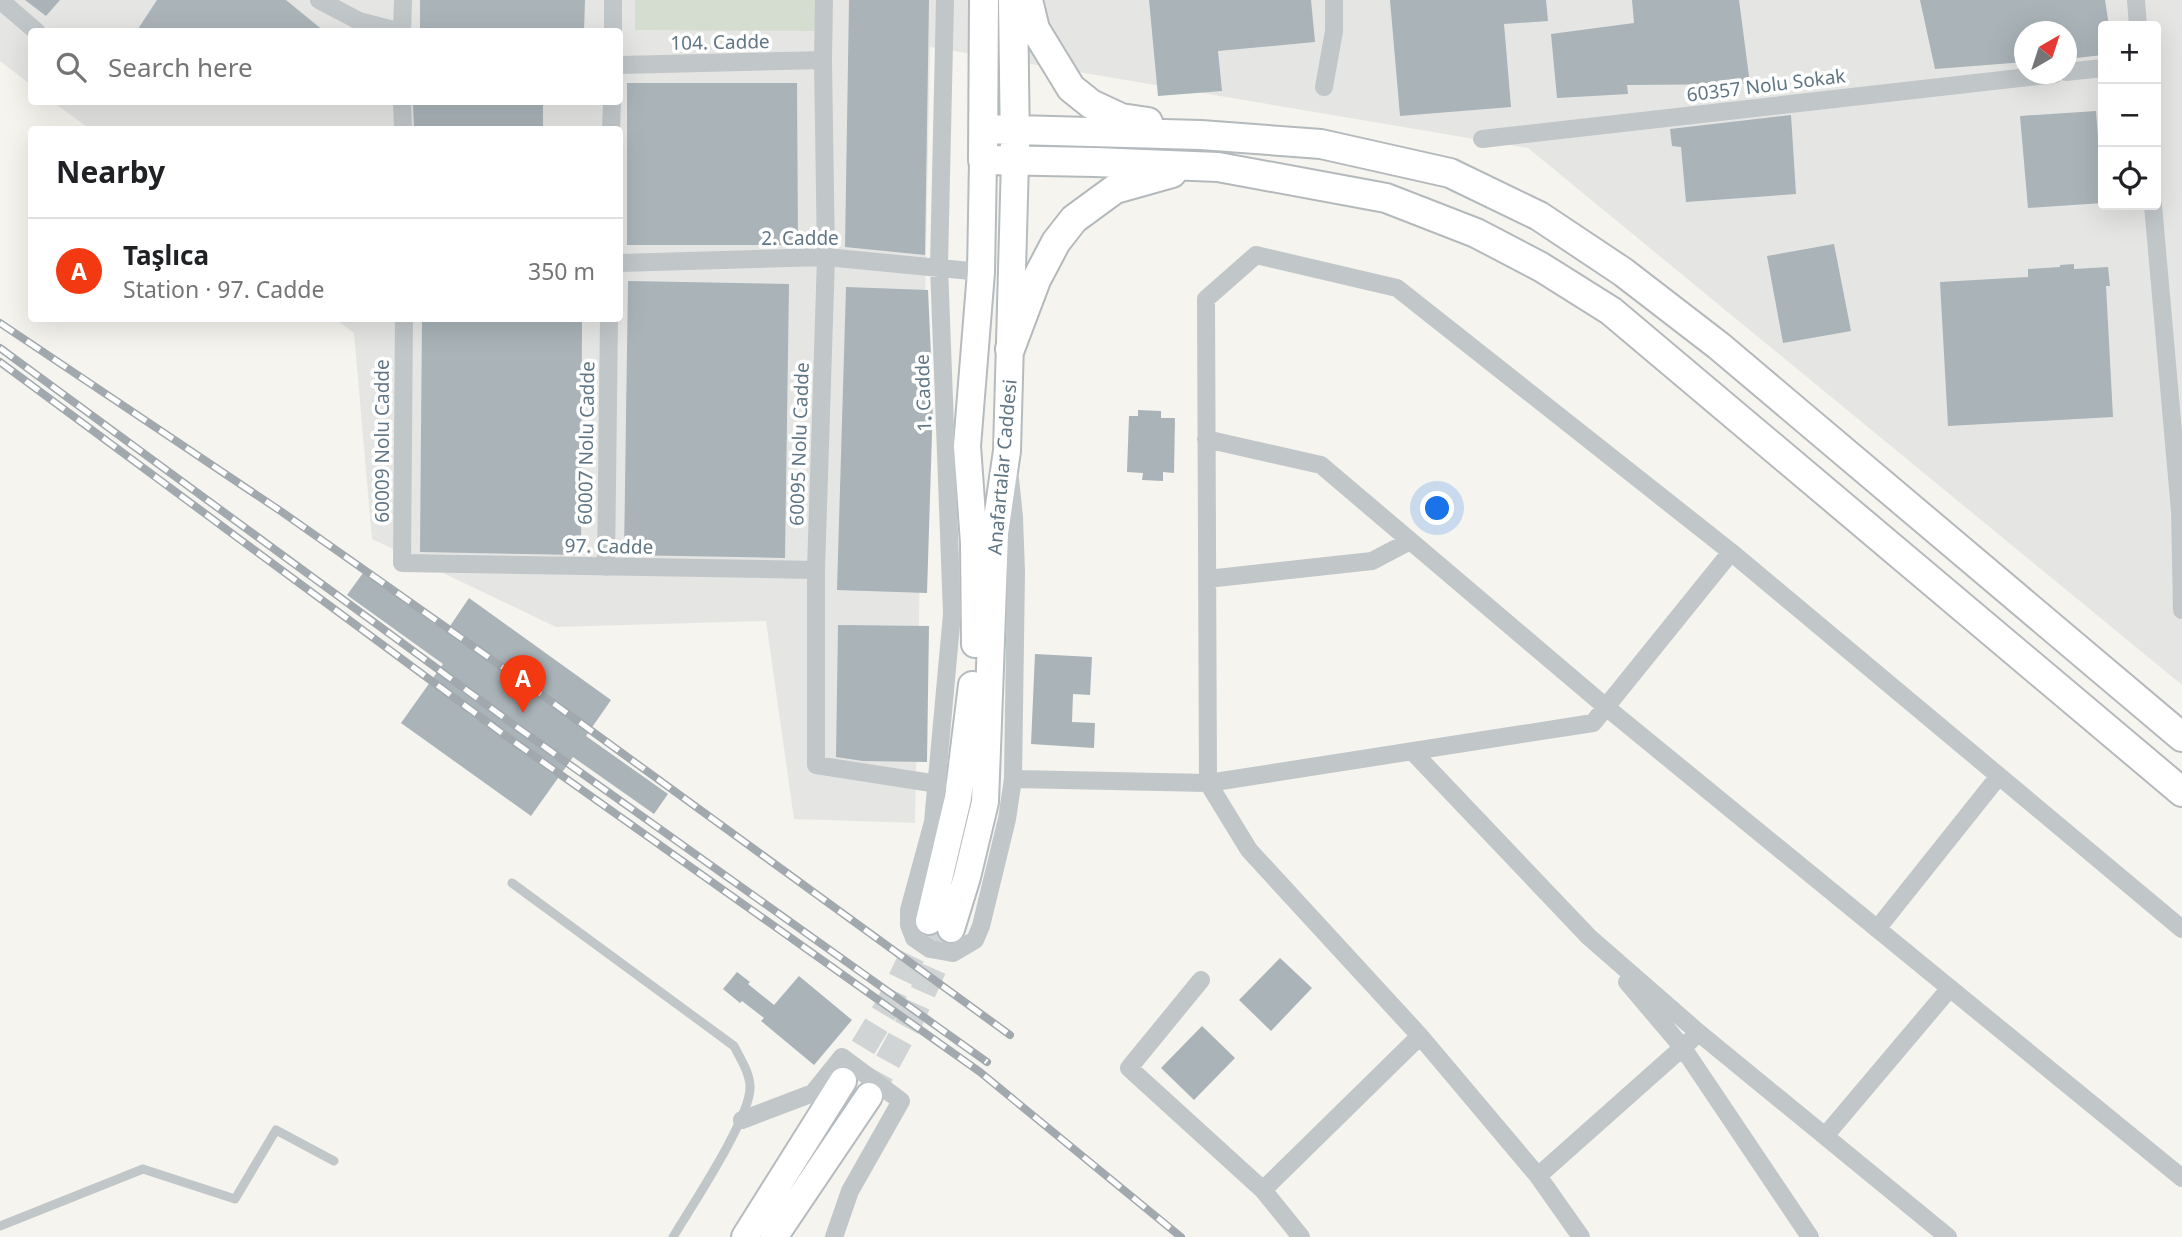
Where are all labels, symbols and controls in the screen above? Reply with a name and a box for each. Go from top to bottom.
north arrow [2014,21,2077,84]
map controls [2098,21,2161,210]
button: + [2098,21,2161,84]
search box [28,28,623,105]
street label: 104. Cadde [670,28,770,56]
icon: search [52,48,90,86]
text: Search here [108,49,253,85]
street label: 60357 Nolu Sokak [1685,62,1847,108]
button: − [2098,84,2161,147]
button: locate [2098,147,2161,210]
text: Nearby [56,151,165,192]
street label: 2. Cadde [761,225,839,251]
text: Taşlıca [123,237,209,273]
text: A [71,255,87,287]
text: 350 m [528,255,595,287]
text: Station · 97. Cadde [123,273,324,305]
street label: 1. Cadde [909,354,937,432]
street label: 60009 Nolu Cadde [369,359,395,523]
street label: 60007 Nolu Cadde [572,361,600,525]
street label: 60095 Nolu Cadde [783,362,815,526]
street label: Anafartalar Caddesi [981,378,1023,556]
your location [1420,491,1454,525]
street label: 97. Cadde [565,532,653,560]
pin: A [500,655,546,713]

